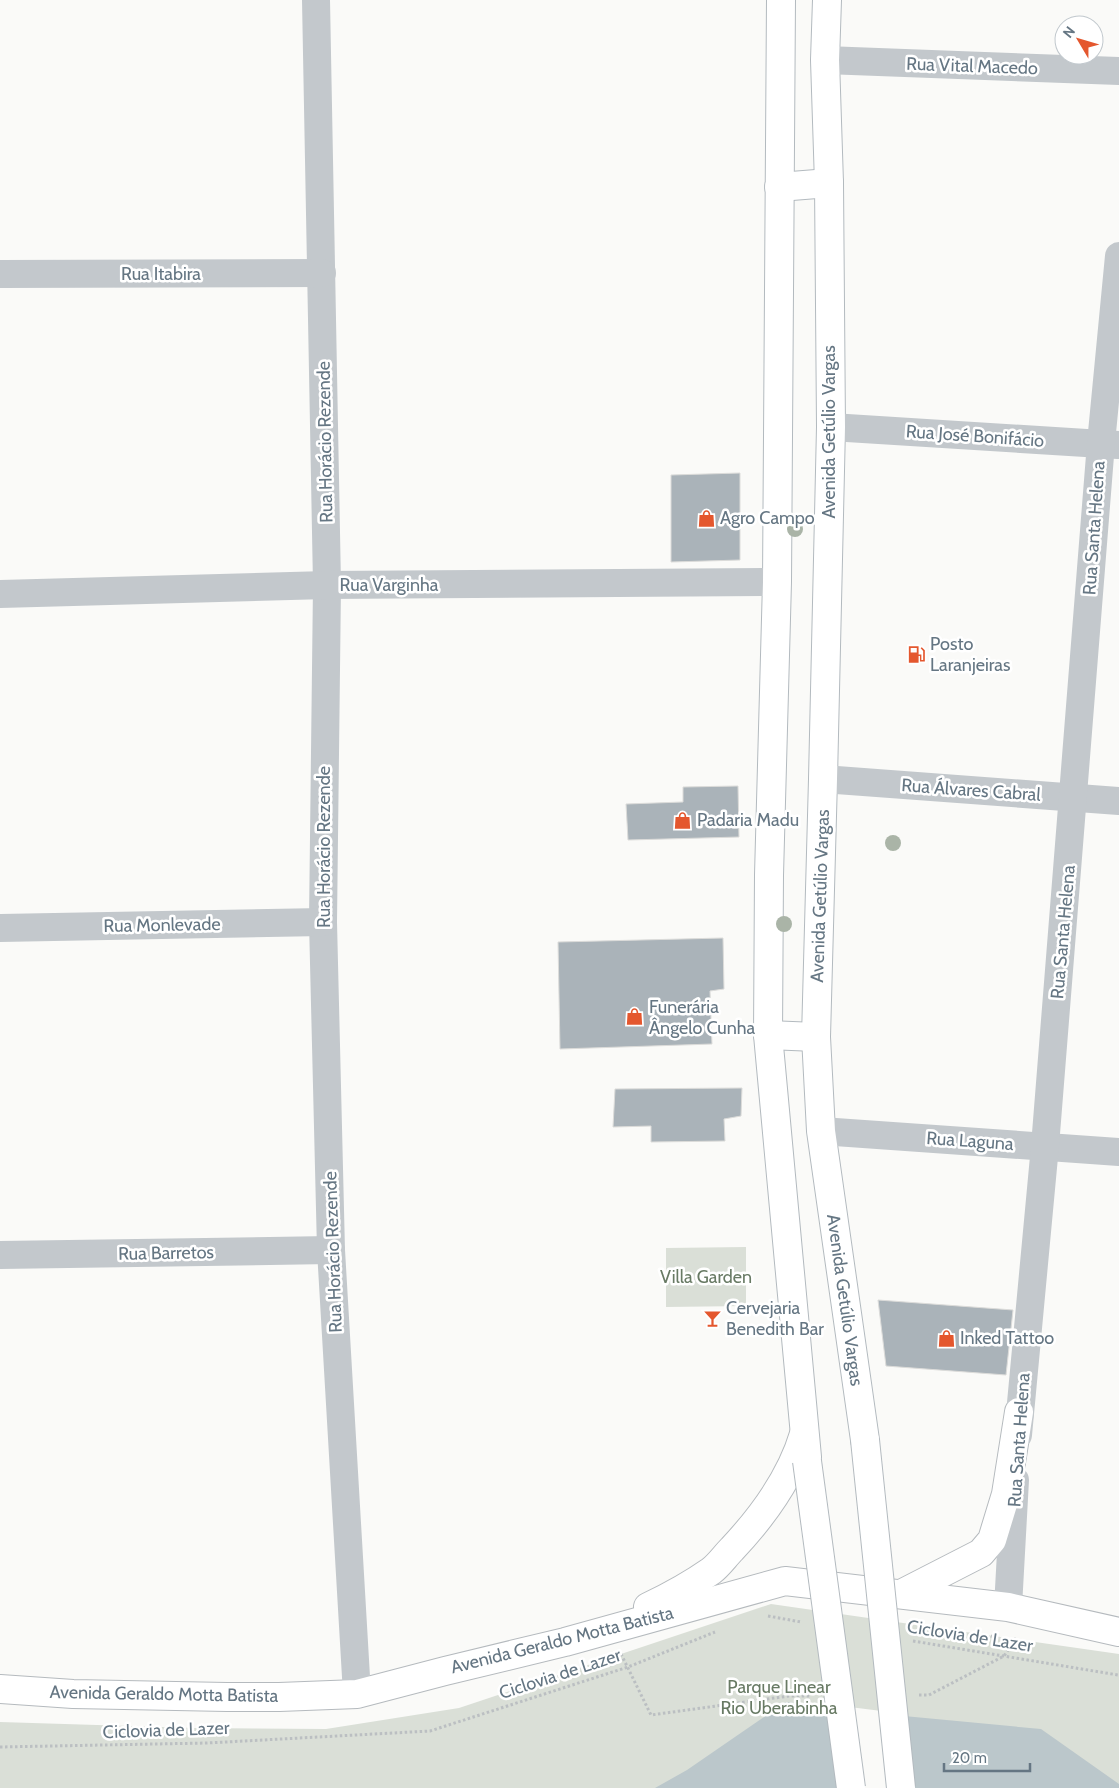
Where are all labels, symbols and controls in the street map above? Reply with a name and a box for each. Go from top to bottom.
north arrow [1054,15,1104,65]
text: N [1059,23,1079,41]
street label: Rua Vital Macedo [906,53,1038,79]
street label: Rua Itabira [121,263,201,285]
street label: Avenida Getúlio Vargas [818,345,840,519]
street label: Rua Horácio Rezende [313,361,337,523]
street label: Rua José Bonifácio [905,420,1045,452]
street label: Rua Santa Helena [1078,460,1110,596]
place label: Agro Campo [720,507,815,529]
shop icon: Agro Campo [696,508,716,528]
street label: Rua Varginha [340,574,439,596]
place label: Posto Laranjeiras [930,633,1010,676]
fuel station icon: Posto Laranjeiras [906,644,926,664]
street label: Rua Horácio Rezende [313,766,335,928]
street label: Rua Álvares Cabral [901,774,1042,806]
place label: Padaria Madu [697,809,799,831]
street label: Avenida Getúlio Vargas [806,809,834,983]
shop icon: Padaria Madu [673,810,693,830]
street label: Rua Santa Helena [1046,864,1080,1000]
street label: Rua Monlevade [103,913,221,937]
place label: Funerária Ângelo Cunha [649,996,756,1039]
shop icon: Funerária Ângelo Cunha [625,1007,645,1027]
street label: Rua Laguna [926,1127,1015,1155]
street label: Rua Horácio Rezende [319,1171,347,1333]
street label: Avenida Getúlio Vargas [822,1213,868,1387]
street label: Rua Barretos [118,1241,214,1265]
park label: Villa Garden [660,1266,752,1288]
place label: Cervejaria Benedith Bar [726,1297,824,1340]
bar icon: Cervejaria Benedith Bar [702,1308,722,1328]
place label: Inked Tattoo [960,1327,1054,1349]
shop icon: Inked Tattoo [936,1328,956,1348]
street label: Rua Santa Helena [1003,1372,1035,1508]
street label: Avenida Geraldo Motta Batista [448,1602,676,1678]
street label: Ciclovia de Lazer [906,1615,1035,1657]
street label: Ciclovia de Lazer [496,1644,624,1704]
park label: Parque Linear Rio Uberabinha [720,1676,838,1719]
street label: Avenida Geraldo Motta Batista [49,1681,279,1707]
street label: Ciclovia de Lazer [102,1717,230,1743]
scale bar [944,1740,1030,1772]
text: 20 m [952,1749,987,1767]

